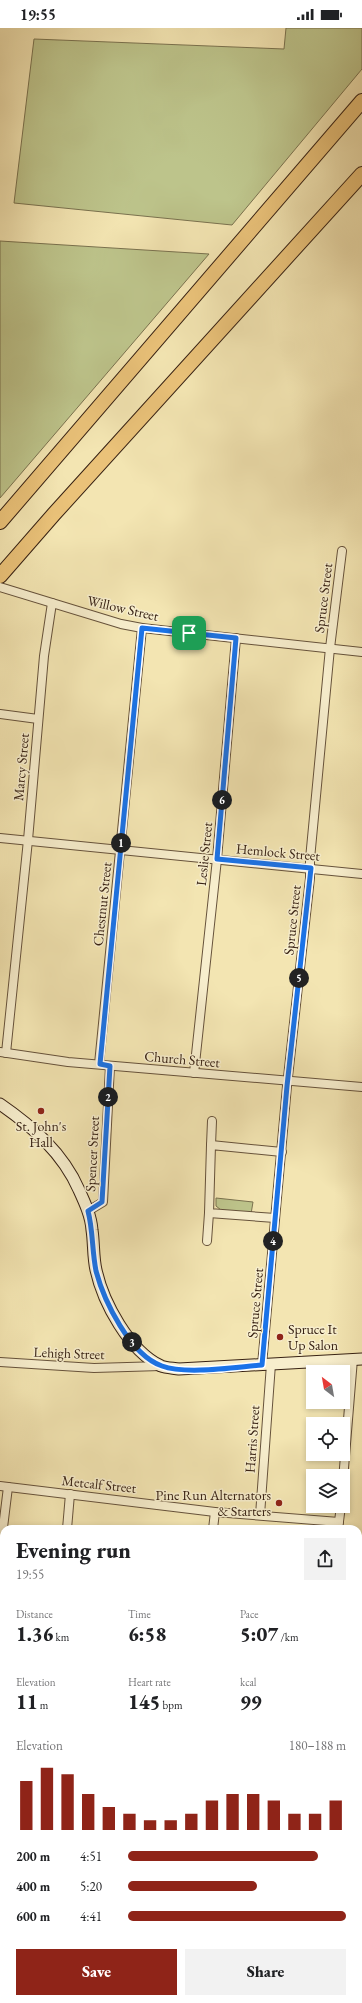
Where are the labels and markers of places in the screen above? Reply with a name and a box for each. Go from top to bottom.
pin [172,616,206,650]
pin: 6 [212,790,232,810]
pin: 1 [111,833,131,853]
pin: 5 [289,968,309,988]
pin: 2 [98,1087,118,1107]
marker: St. John's Hall [36,1106,46,1116]
place label: St. John's Hall [16,1117,67,1151]
pin: 4 [263,1231,283,1251]
place label: Spruce It Up Salon [288,1320,339,1354]
pin: 3 [122,1332,142,1352]
marker: Spruce It Up Salon [275,1332,285,1342]
place label: Pine Run Alternators & Starters [156,1486,271,1520]
marker: Pine Run Alternators & Starters [274,1498,284,1508]

